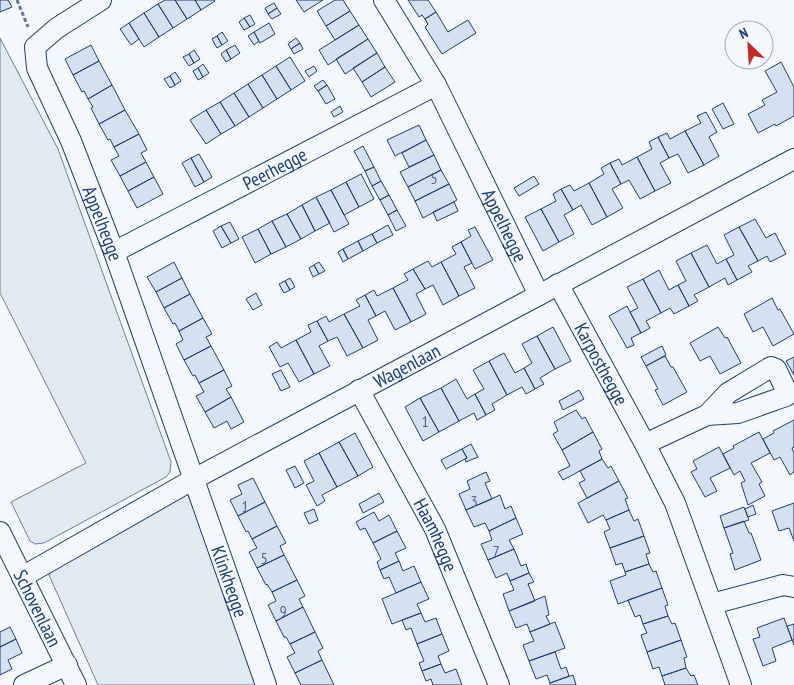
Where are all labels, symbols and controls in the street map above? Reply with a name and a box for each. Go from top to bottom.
north arrow [724,20,774,70]
text: N [736,23,751,43]
street label: Peerhegge [238,142,311,195]
house number: 5 [430,168,438,188]
street label: Appelhegge [78,182,128,264]
street label: Appelhegge [477,185,533,266]
street label: Karposthegge [569,319,634,409]
street label: Wagenlaan [369,338,444,393]
house number: 1 [421,411,429,431]
house number: 3 [470,491,478,511]
street label: Haamhegge [408,494,463,575]
house number: 1 [241,496,249,516]
house number: 7 [492,541,500,561]
street label: Klinkhegge [206,543,253,620]
house number: 5 [260,548,268,568]
street label: Schovenlaan [9,566,67,651]
house number: 9 [279,601,287,621]

